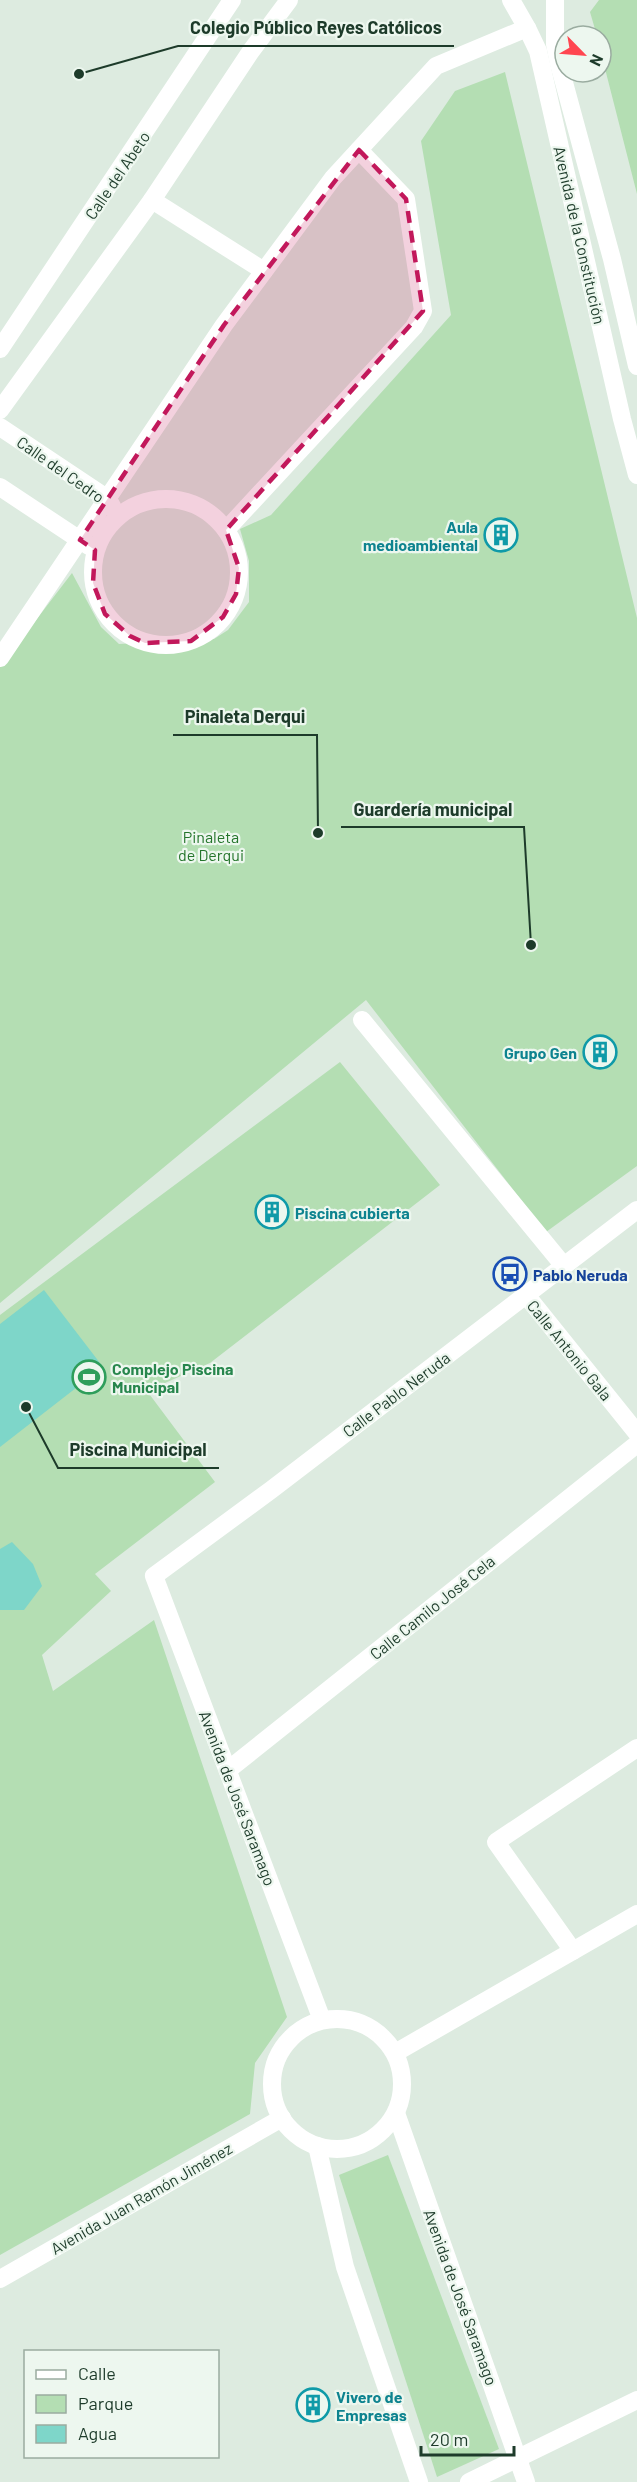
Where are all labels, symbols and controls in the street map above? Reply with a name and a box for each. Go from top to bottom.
callout: Colegio Público Reyes Católicos [178,10,454,46]
text: Colegio Público Reyes Católicos [190,16,442,38]
north arrow [553,24,613,84]
text: N [586,52,608,69]
street label: Calle del Abeto [81,127,153,223]
street label: Avenida de la Constitución [550,144,610,326]
street label: Calle del Cedro [14,432,108,506]
place label: Aula medioambiental [363,517,478,554]
building icon: Aula medioambiental [483,517,519,553]
callout: Pinaleta Derqui [173,699,317,735]
text: Pinaleta Derqui [185,705,305,727]
callout: Guardería municipal [341,791,524,827]
text: Guardería municipal [354,798,512,820]
park label: Pinaleta de Derqui [178,827,244,864]
building icon: Grupo Gen [582,1034,618,1070]
place label: Grupo Gen [504,1043,577,1062]
building icon: Piscina cubierta [254,1194,290,1230]
place label: Piscina cubierta [295,1203,410,1222]
bus stop icon: Pablo Neruda [492,1256,528,1292]
place label: Pablo Neruda [533,1265,628,1284]
street label: Calle Antonio Gala [524,1296,616,1404]
street label: Calle Pablo Neruda [339,1347,453,1441]
sports icon: Complejo Piscina Municipal [71,1359,107,1395]
place label: Complejo Piscina Municipal [112,1359,233,1396]
callout: Piscina Municipal [58,1432,219,1468]
text: Piscina Municipal [69,1438,207,1460]
street label: Calle Camilo José Cela [366,1551,498,1663]
street label: Avenida de José Saramago [196,1708,280,1888]
street label: Avenida Juan Ramón Jiménez [47,2138,235,2258]
street label: Avenida de José Saramago [420,2206,502,2388]
legend [24,2350,219,2458]
text: Calle [78,2362,116,2384]
building icon: Vivero de Empresas [295,2387,331,2423]
place label: Vivero de Empresas [336,2387,407,2424]
text: Parque [78,2392,133,2414]
scale bar [421,2419,514,2457]
text: Agua [78,2422,117,2444]
text: 20 m [430,2428,468,2450]

